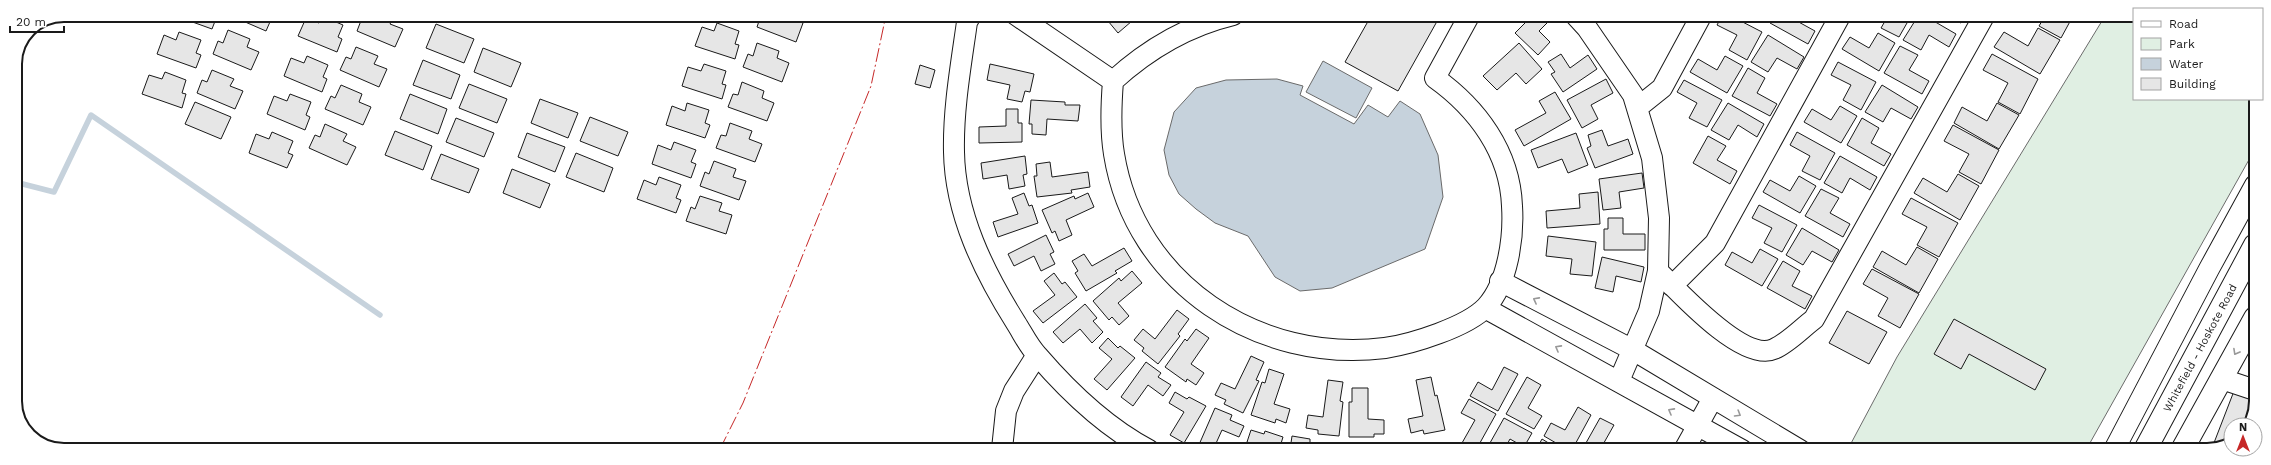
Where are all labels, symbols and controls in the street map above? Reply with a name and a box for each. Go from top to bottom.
scale bar [10,8,64,34]
legend [2133,8,2263,100]
text: 20 m [16,15,46,29]
text: Road [2169,17,2198,31]
text: Park [2169,37,2195,51]
text: Water [2169,57,2204,71]
text: Building [2169,77,2216,91]
street label: Whitefield - Hoskote Road [2161,282,2240,414]
one-way arrow [1533,297,1540,304]
one-way arrow [1554,345,1562,352]
one-way arrow [2234,348,2241,355]
one-way arrow [1668,408,1675,415]
one-way arrow [1734,409,1741,416]
north arrow [2223,417,2263,457]
text: N [2239,421,2247,434]

